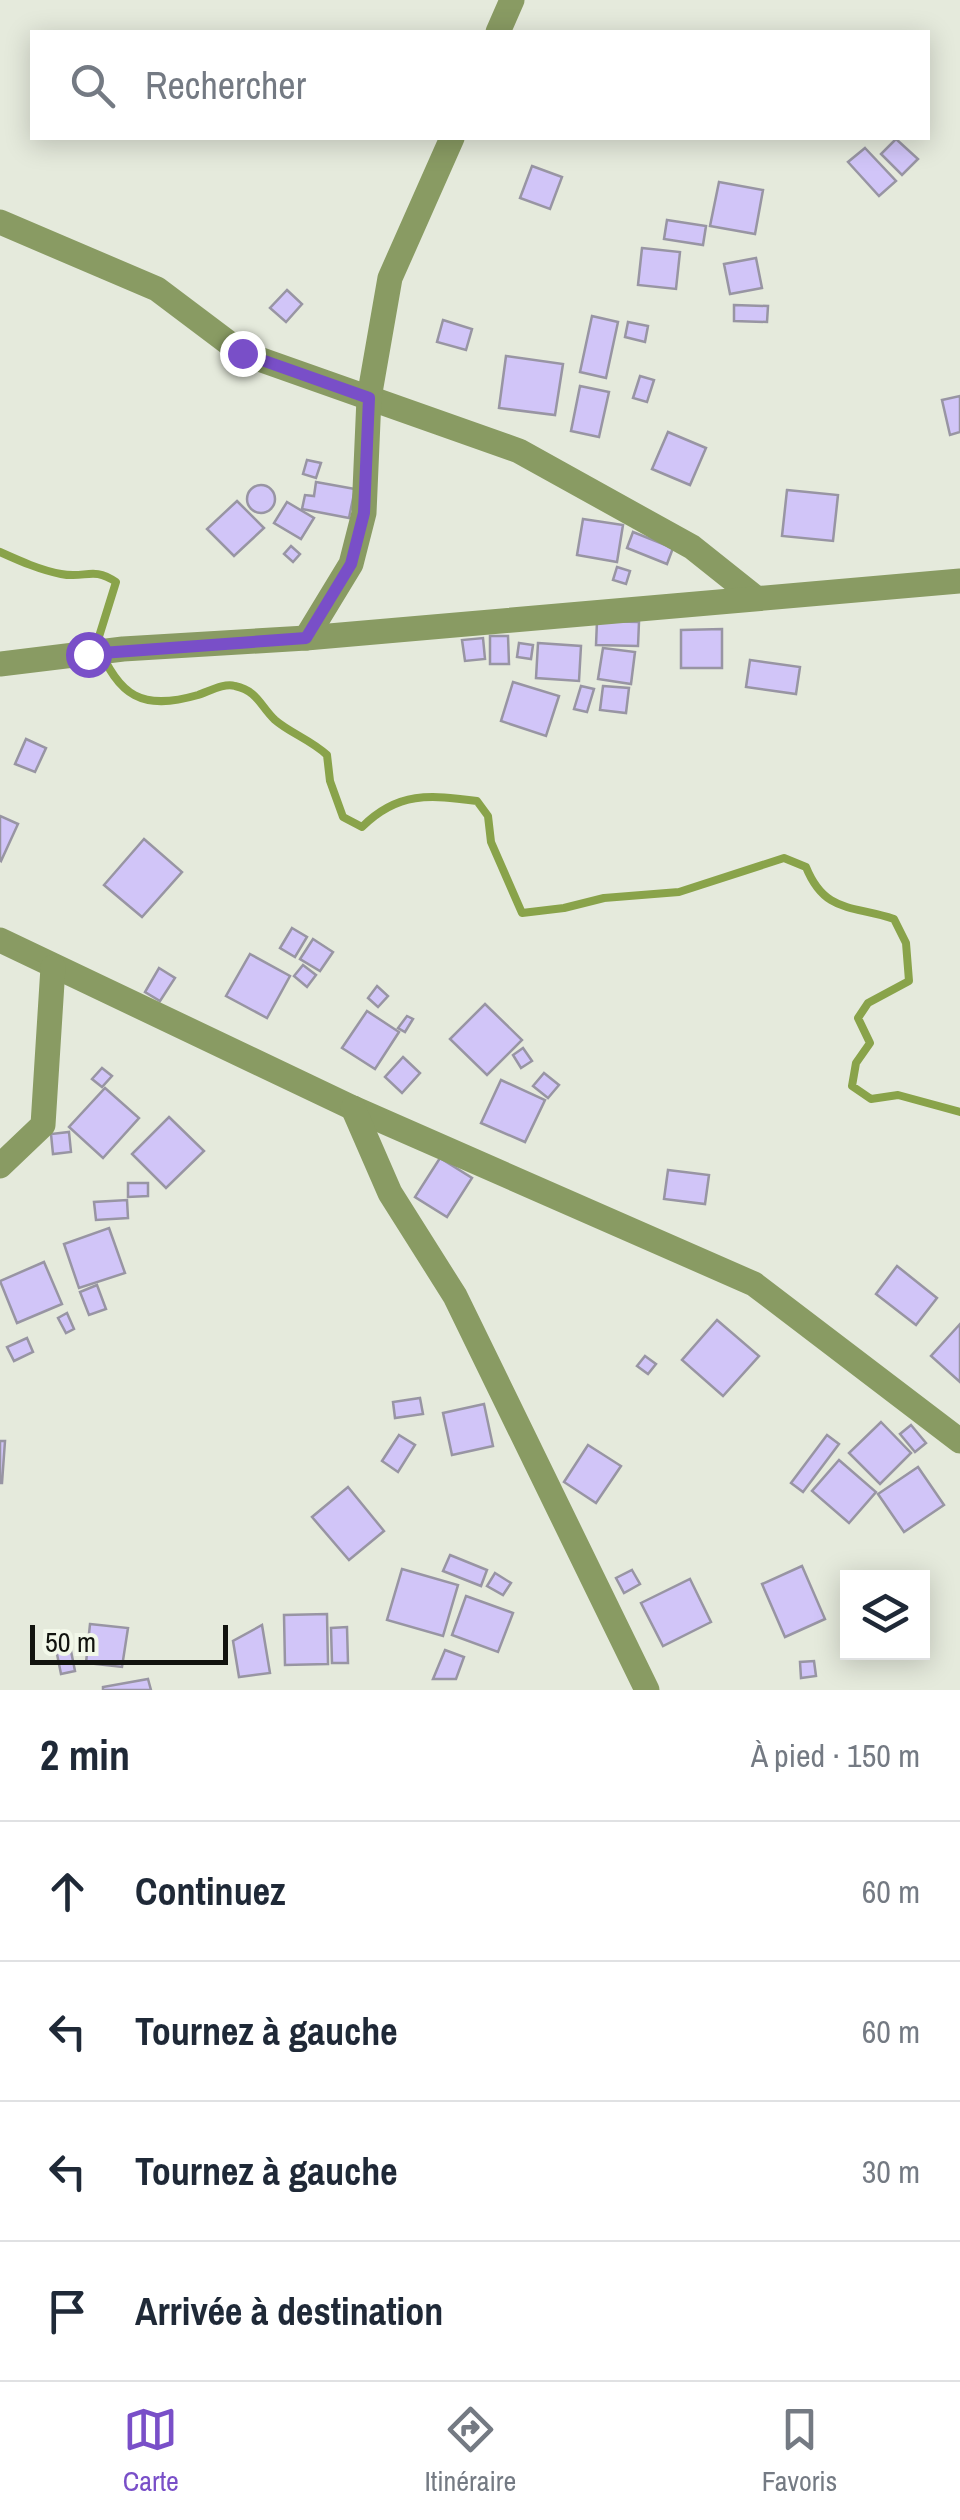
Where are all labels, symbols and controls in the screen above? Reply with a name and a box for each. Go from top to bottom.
search box [30,30,930,140]
icon: search [65,58,120,113]
text: Rechercher [145,60,306,111]
route end [220,331,266,377]
route start [66,632,112,678]
map controls [840,1570,930,1660]
button: layers [840,1570,930,1660]
scale bar [30,1620,228,1664]
text: 50 m [45,1623,96,1661]
text: 2 min [40,1727,130,1783]
text: À pied · 150 m [751,1734,920,1777]
icon: ahead [40,1864,95,1919]
text: Continuez [135,1866,286,1917]
text: 60 m [862,1870,920,1913]
icon: left [40,2004,95,2059]
text: Tournez à gauche [135,2006,398,2057]
text: 60 m [862,2010,920,2053]
icon: left [40,2144,95,2199]
text: Tournez à gauche [135,2146,398,2197]
text: 30 m [862,2150,920,2193]
icon: arrive [40,2284,95,2339]
text: Arrivée à destination [135,2286,443,2337]
tab: Carte [123,2402,179,2500]
tab: Itinéraire [424,2402,516,2500]
tab: Favoris [762,2402,837,2500]

